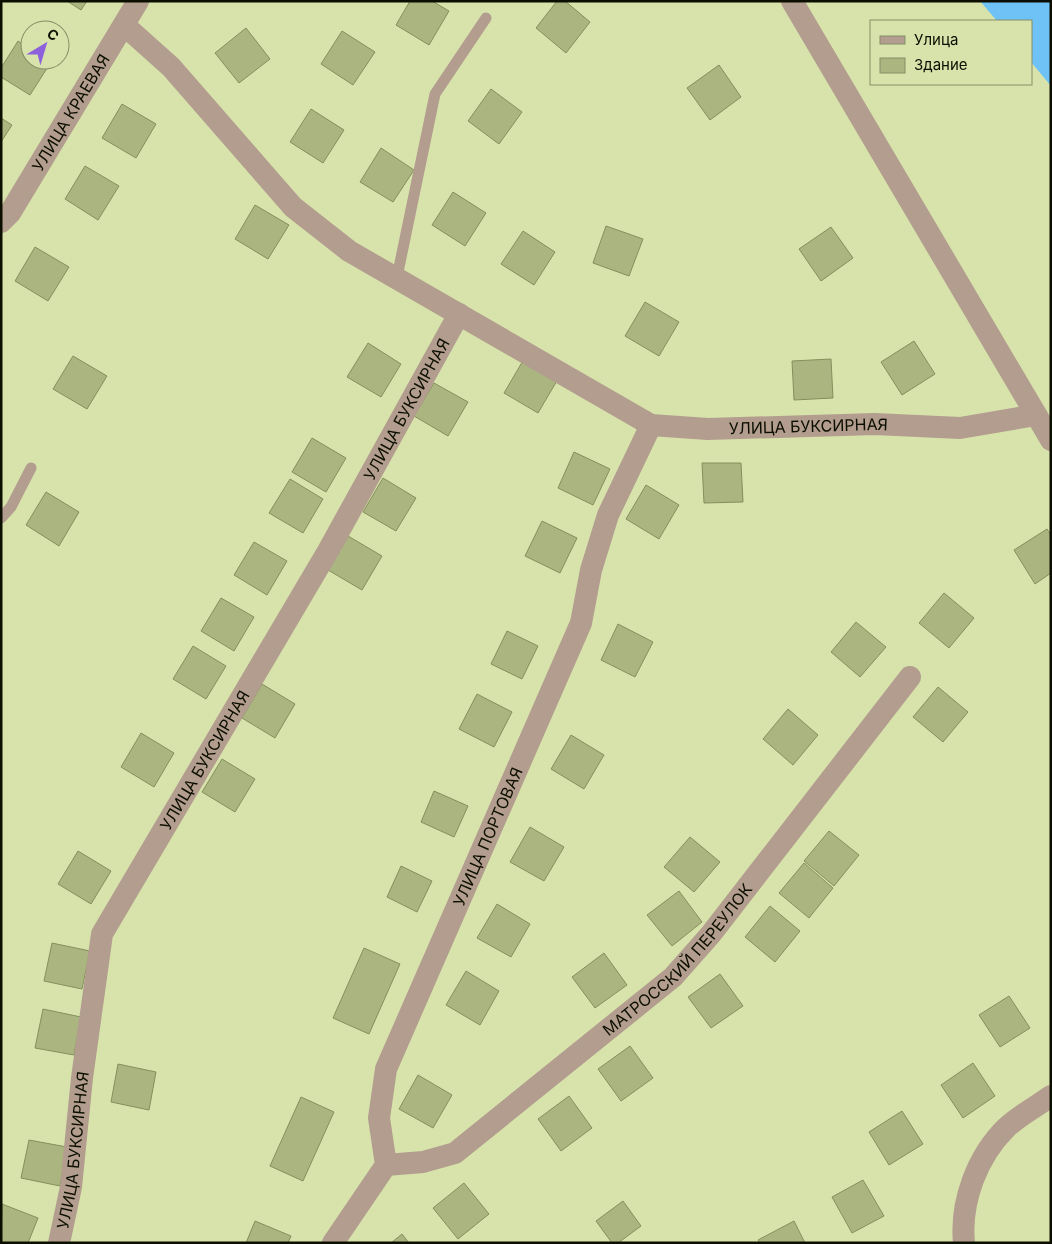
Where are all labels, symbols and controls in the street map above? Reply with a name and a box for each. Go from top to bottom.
north arrow [20,20,70,70]
legend [870,20,1032,85]
text: С [44,24,63,44]
text: Улица [914,30,958,49]
street label: УЛИЦА КРАЕВАЯ [28,50,114,175]
text: Здание [914,55,968,74]
street label: УЛИЦА БУКСИРНАЯ [359,335,454,484]
street label: УЛИЦА БУКСИРНАЯ [729,414,888,438]
street label: УЛИЦА БУКСИРНАЯ [156,687,254,834]
street label: УЛИЦА ПОРТОВАЯ [449,764,527,909]
street label: МАТРОССКИЙ ПЕРЕУЛОК [599,879,756,1040]
street label: УЛИЦА БУКСИРНАЯ [52,1070,93,1231]

